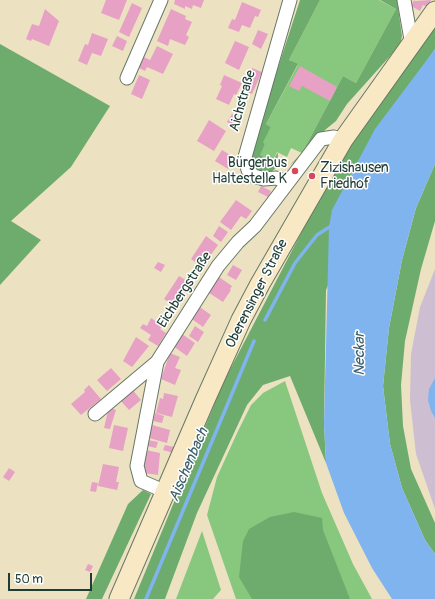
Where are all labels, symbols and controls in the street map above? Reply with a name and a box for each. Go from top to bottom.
street label: Aichstraße [226,68,260,134]
place label: Bürgerbus Haltestelle K [212,155,287,188]
place label: Zizishausen Friedhof [320,160,389,192]
marker: Bürgerbus Haltestelle K [290,166,300,176]
marker: Zizishausen Friedhof [307,171,317,181]
street label: Oberensinger Straße [222,237,292,351]
street label: Eichbergstraße [154,249,216,331]
water label: Neckar [351,332,369,376]
water label: Aischenbach [165,425,213,505]
scale bar [10,565,94,591]
text: 50 m [15,572,43,587]

